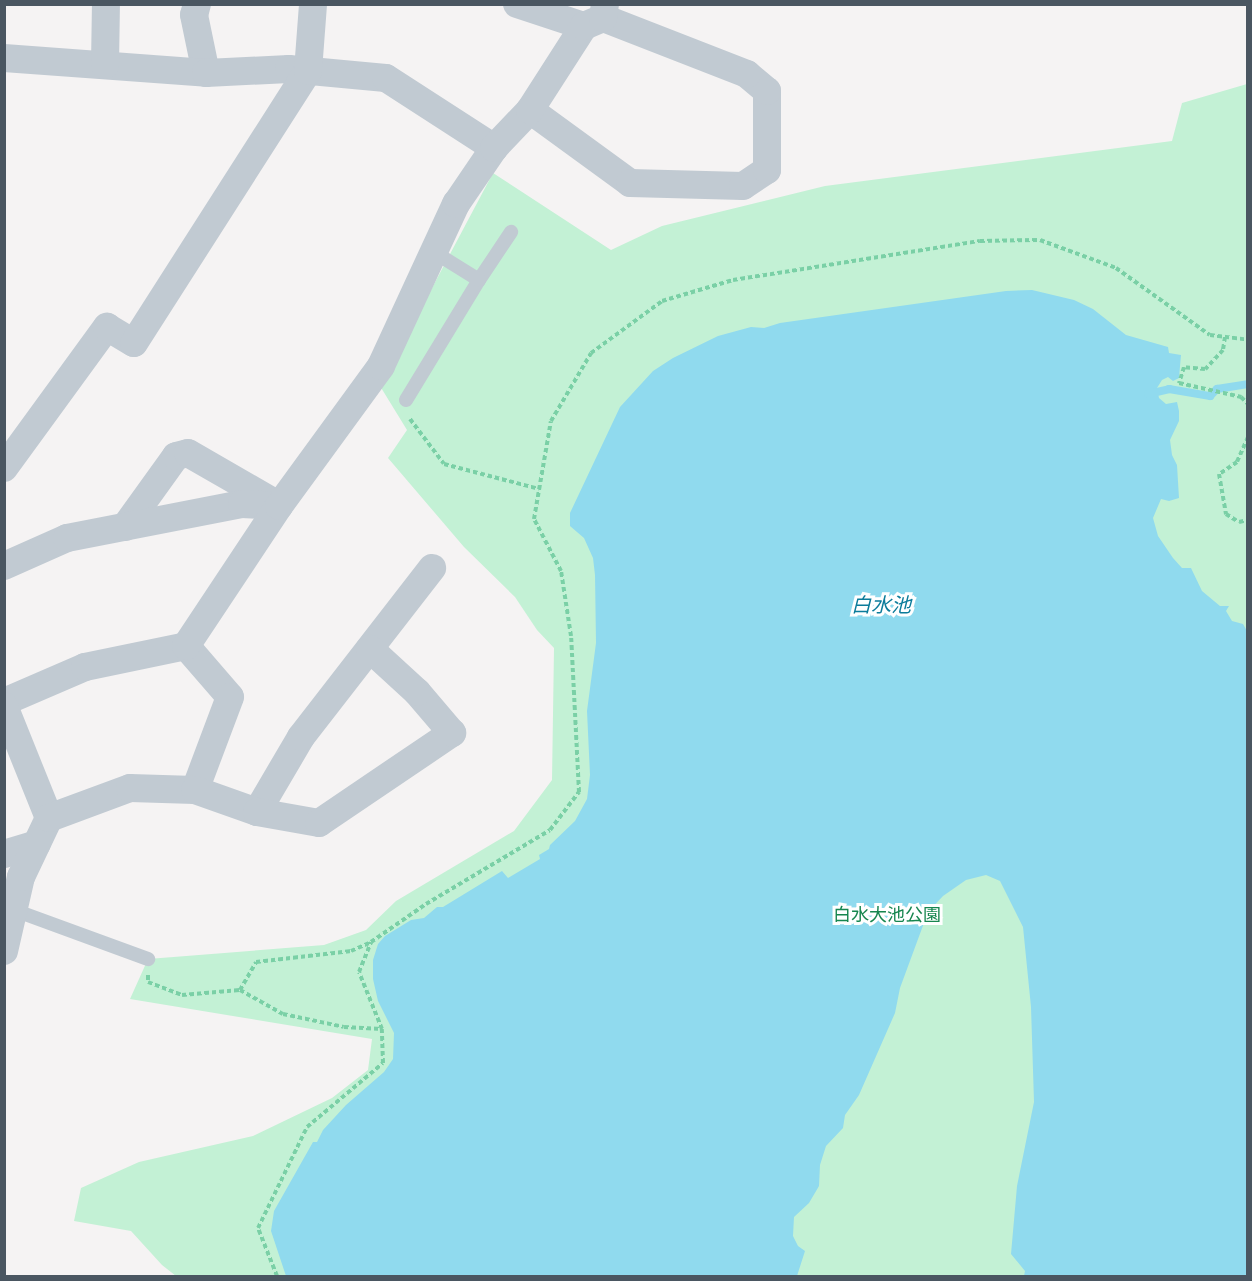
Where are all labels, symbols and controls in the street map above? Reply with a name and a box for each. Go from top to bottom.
water label: 白水池 [851,592,911,616]
park label: 白水大池公園 [833,904,941,926]

